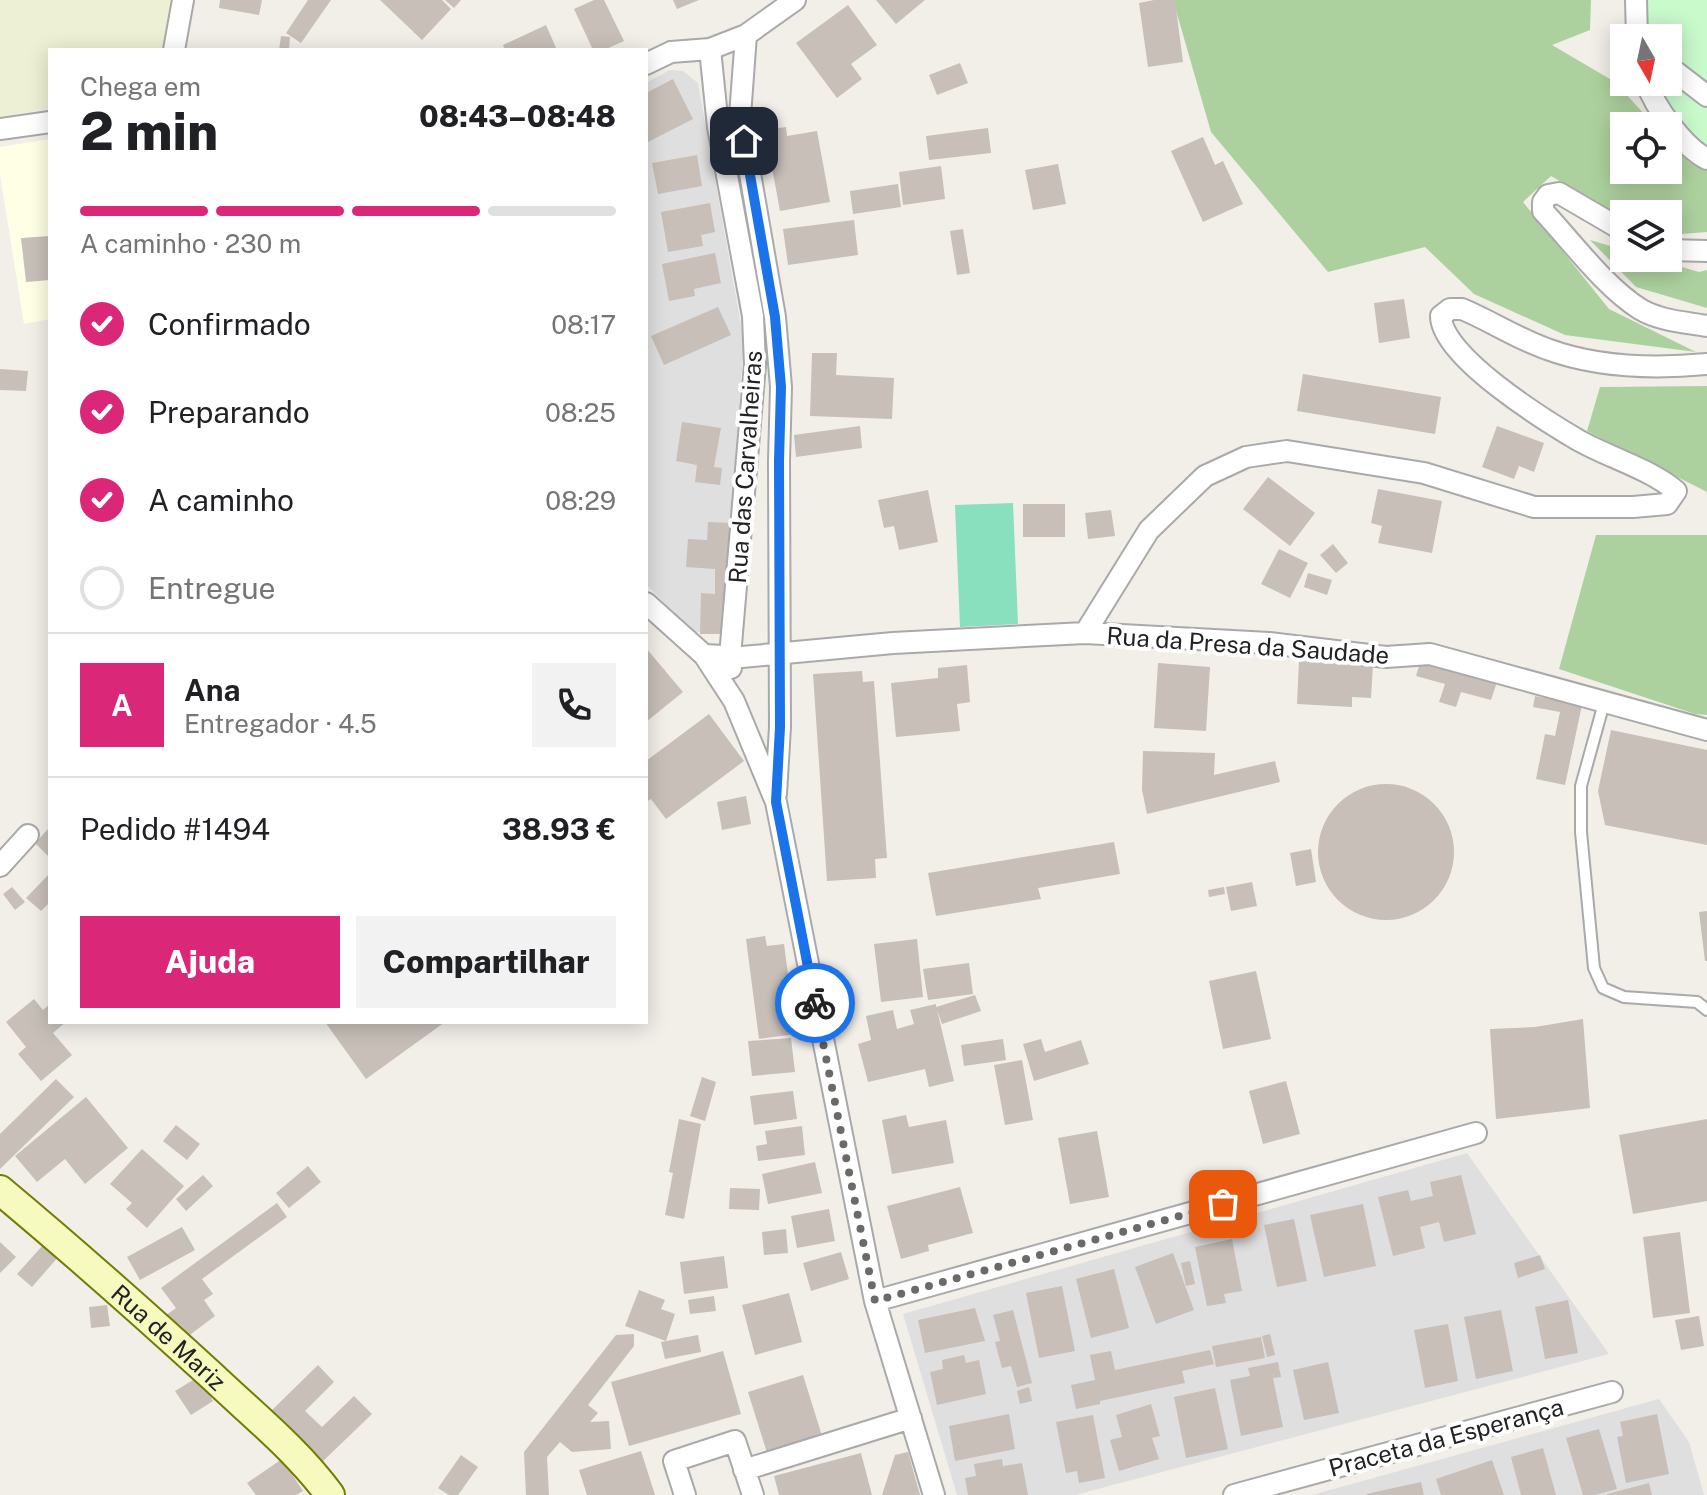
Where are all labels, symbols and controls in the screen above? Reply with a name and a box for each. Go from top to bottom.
north arrow [1610,24,1682,96]
map controls [1610,24,1682,272]
text: Chega em [80,71,201,102]
text: 08:43–08:48 [419,98,616,134]
text: 2 min [80,101,218,162]
pin [710,107,778,175]
button: locate [1610,112,1682,184]
icon: home [722,119,766,163]
button: layers [1610,200,1682,272]
text: A caminho · 230 m [80,228,301,259]
icon: check [80,302,124,346]
text: Confirmado [148,306,311,342]
text: 08:17 [551,309,616,340]
street label: Rua das Carvalheiras [723,350,767,584]
icon: check [80,390,124,434]
text: Preparando [148,394,310,430]
text: 08:25 [545,397,616,428]
icon: check [80,478,124,522]
text: A caminho [148,482,294,518]
text: 08:29 [545,485,616,516]
text: Entregue [148,570,276,606]
street label: Rua da Presa da Saudade [1106,621,1390,669]
button: phone [532,663,616,747]
text: Ana [184,672,240,708]
text: A [111,687,133,723]
text: Entregador · 4.5 [184,708,377,739]
text: Pedido #1494 [80,811,270,847]
text: 38.93 € [502,811,616,847]
button: Ajuda [80,916,340,1008]
button: Compartilhar [356,916,616,1008]
courier [775,963,855,1043]
icon: bike [793,981,837,1025]
pin [1189,1170,1257,1238]
icon: bag [1201,1182,1245,1226]
street label: Rua de Mariz [106,1279,232,1396]
street label: Praceta da Esperança [1326,1392,1566,1482]

